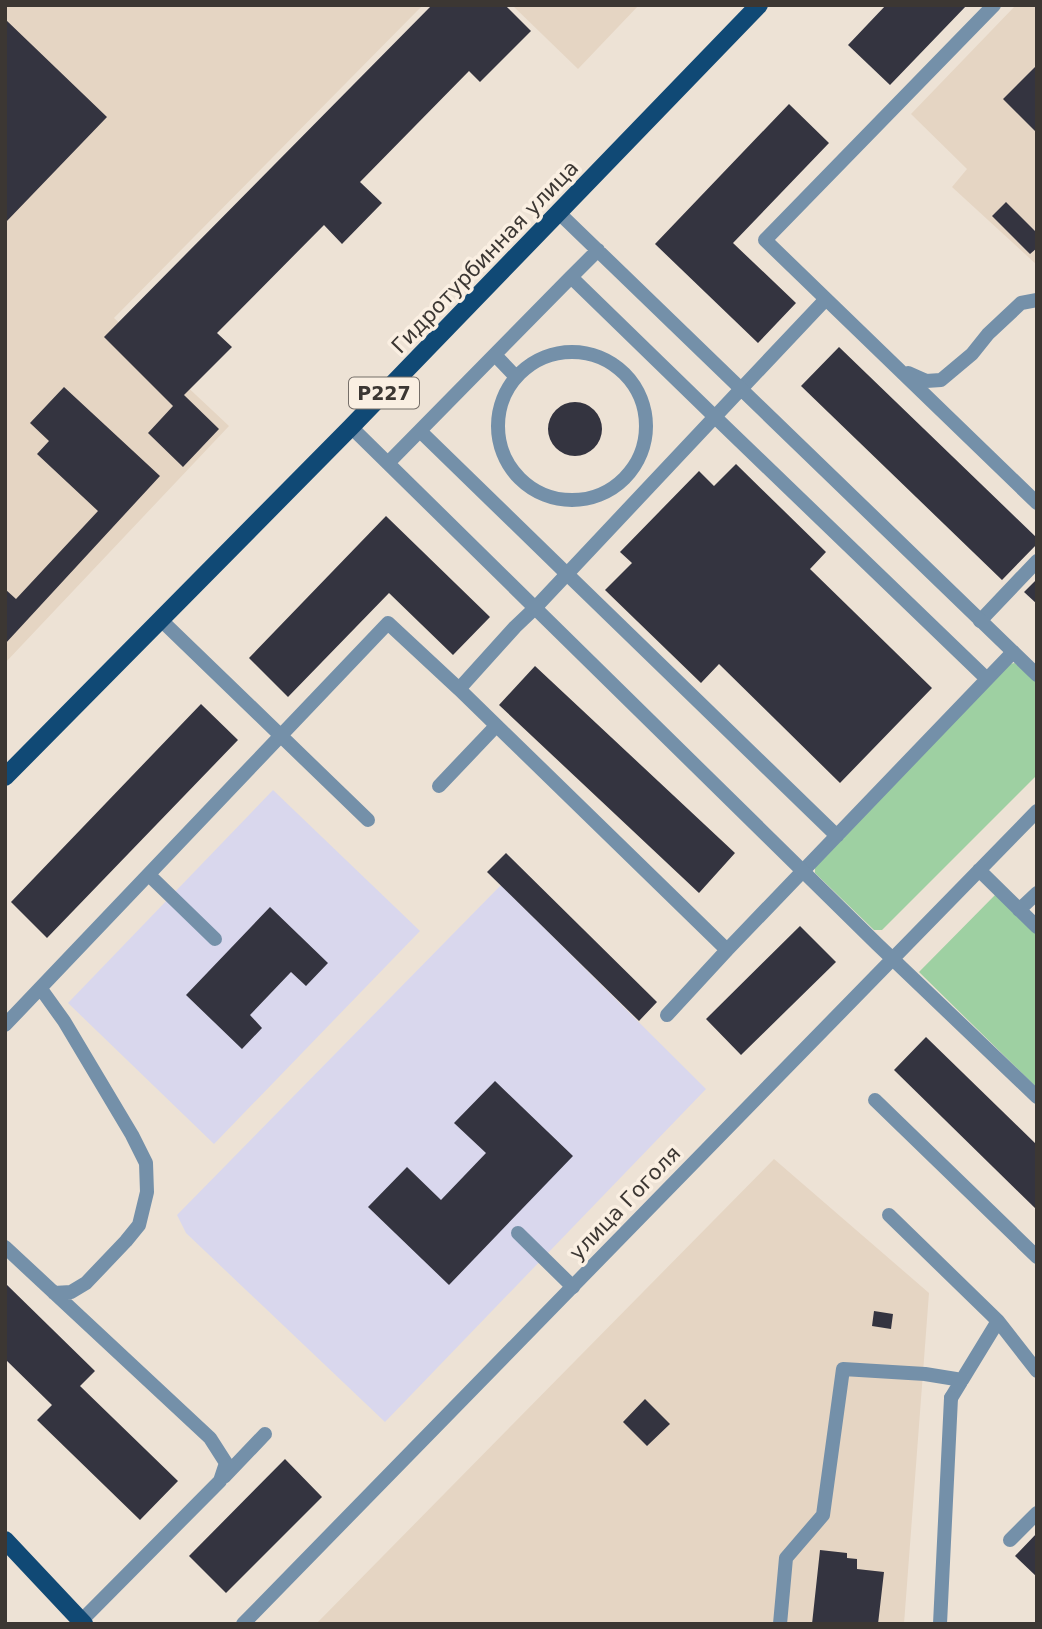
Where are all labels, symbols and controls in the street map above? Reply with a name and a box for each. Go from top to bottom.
street label: Гидротурбинная улица [387,156,583,358]
road number: Р227 [349,378,419,408]
street label: улица Гоголя [565,1141,685,1265]

